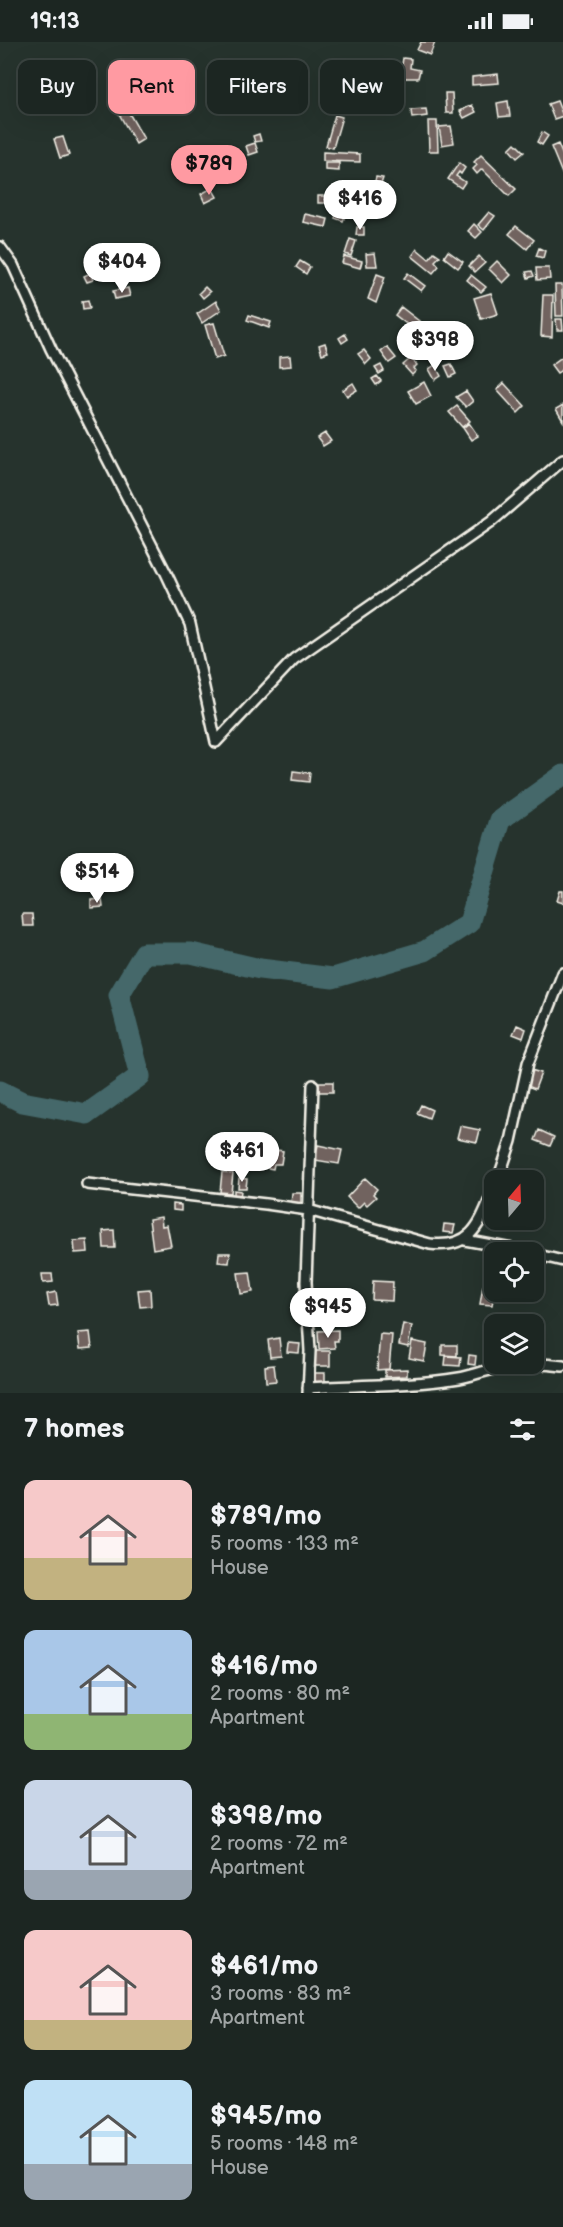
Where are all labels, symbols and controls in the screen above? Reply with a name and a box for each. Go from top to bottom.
text: 19:13 [30,8,80,35]
chip: Buy [18,60,96,114]
chip: Rent [108,60,195,114]
chip: Filters [207,60,308,114]
chip: New [320,60,404,114]
pin: $789 [173,145,245,196]
text: $789 [185,152,233,176]
pin: $416 [324,180,396,231]
text: $416 [337,187,383,211]
pin: $404 [86,243,158,294]
text: $404 [97,250,147,274]
pin: $398 [399,321,471,372]
text: $398 [411,328,459,352]
pin: $514 [61,853,133,904]
text: $514 [75,860,119,884]
pin: $461 [206,1132,278,1183]
text: $461 [219,1139,265,1163]
north arrow [484,1170,544,1230]
map controls [484,1170,544,1374]
button: locate [484,1242,544,1302]
pin: $945 [292,1288,364,1339]
text: $945 [304,1295,352,1319]
button: layers [484,1314,544,1374]
icon: filters [506,1413,539,1446]
text: 7 homes [24,1414,124,1445]
text: $789/mo [210,1501,322,1532]
icon: home [72,1504,144,1576]
text: 5 rooms · 133 m² [210,1532,359,1556]
text: House [210,1556,269,1580]
text: $416/mo [210,1651,318,1682]
icon: home [72,1654,144,1726]
text: 2 rooms · 80 m² [210,1682,350,1706]
text: Apartment [210,1706,305,1730]
text: $398/mo [210,1801,322,1832]
icon: home [72,1804,144,1876]
text: 2 rooms · 72 m² [210,1832,348,1856]
text: Apartment [210,1856,305,1880]
text: $461/mo [210,1951,318,1982]
icon: home [72,1954,144,2026]
text: 3 rooms · 83 m² [210,1982,351,2006]
text: Apartment [210,2006,305,2030]
text: $945/mo [210,2101,322,2132]
icon: home [72,2104,144,2176]
text: 5 rooms · 148 m² [210,2132,358,2156]
text: House [210,2156,269,2180]

